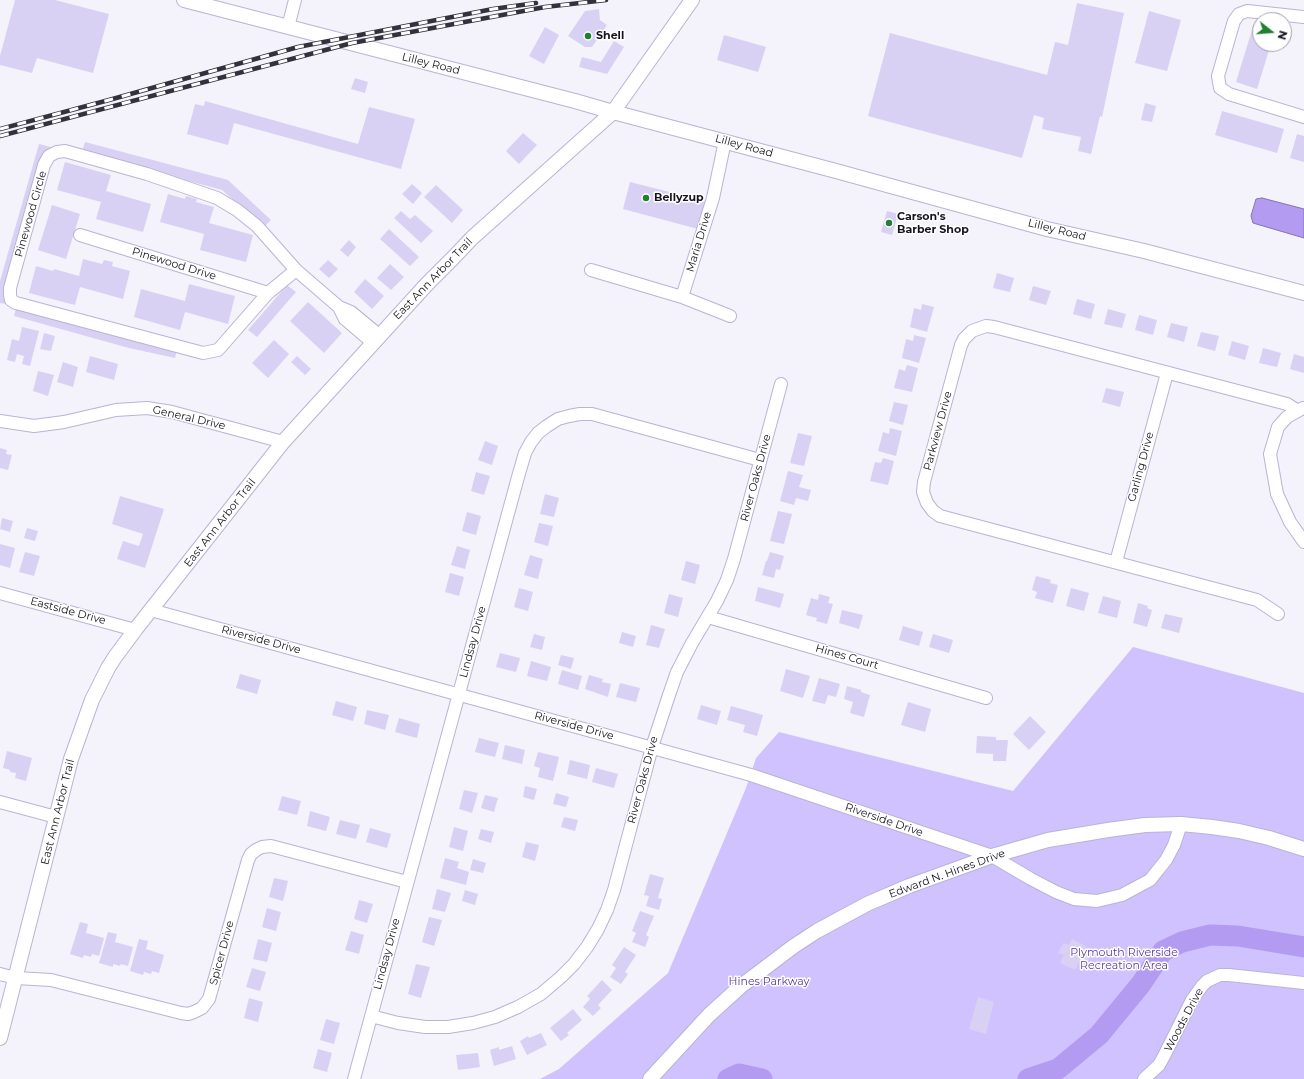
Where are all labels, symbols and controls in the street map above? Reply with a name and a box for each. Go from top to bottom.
north arrow [1252,12,1292,52]
place label: Shell [596,29,624,43]
text: N [1275,29,1291,42]
marker: Shell [583,31,593,41]
street label: Lilley Road [401,50,461,78]
street label: Lilley Road [714,132,774,160]
street label: Pinewood Circle [12,169,50,259]
place label: Bellyzup [654,191,704,205]
marker: Bellyzup [641,193,651,203]
street label: Maria Drive [684,210,714,274]
place label: Carson's Barber Shop [897,210,969,236]
street label: Lilley Road [1027,216,1087,244]
marker: Carson's Barber Shop [884,218,894,228]
street label: East Ann Arbor Trail [391,235,475,323]
street label: Pinewood Drive [130,245,218,283]
street label: Parkview Drive [921,390,955,472]
street label: General Drive [151,403,227,433]
street label: Garling Drive [1125,431,1157,503]
street label: River Oaks Drive [738,433,774,523]
street label: East Ann Arbor Trail [181,476,259,570]
street label: Eastside Drive [29,595,107,627]
street label: Lindsay Drive [457,605,489,679]
street label: Riverside Drive [220,623,302,657]
street label: Hines Court [814,642,880,672]
street label: Riverside Drive [533,709,615,743]
street label: River Oaks Drive [625,735,661,825]
street label: East Ann Arbor Trail [38,758,78,866]
street label: Riverside Drive [843,800,925,840]
street label: Edward N. Hines Drive [887,847,1007,901]
street label: Lindsay Drive [371,917,403,991]
street label: Spicer Drive [207,919,237,987]
park label: Plymouth Riverside Recreation Area [1070,946,1178,972]
park label: Hines Parkway [729,975,809,989]
street label: Woods Drive [1162,986,1206,1054]

